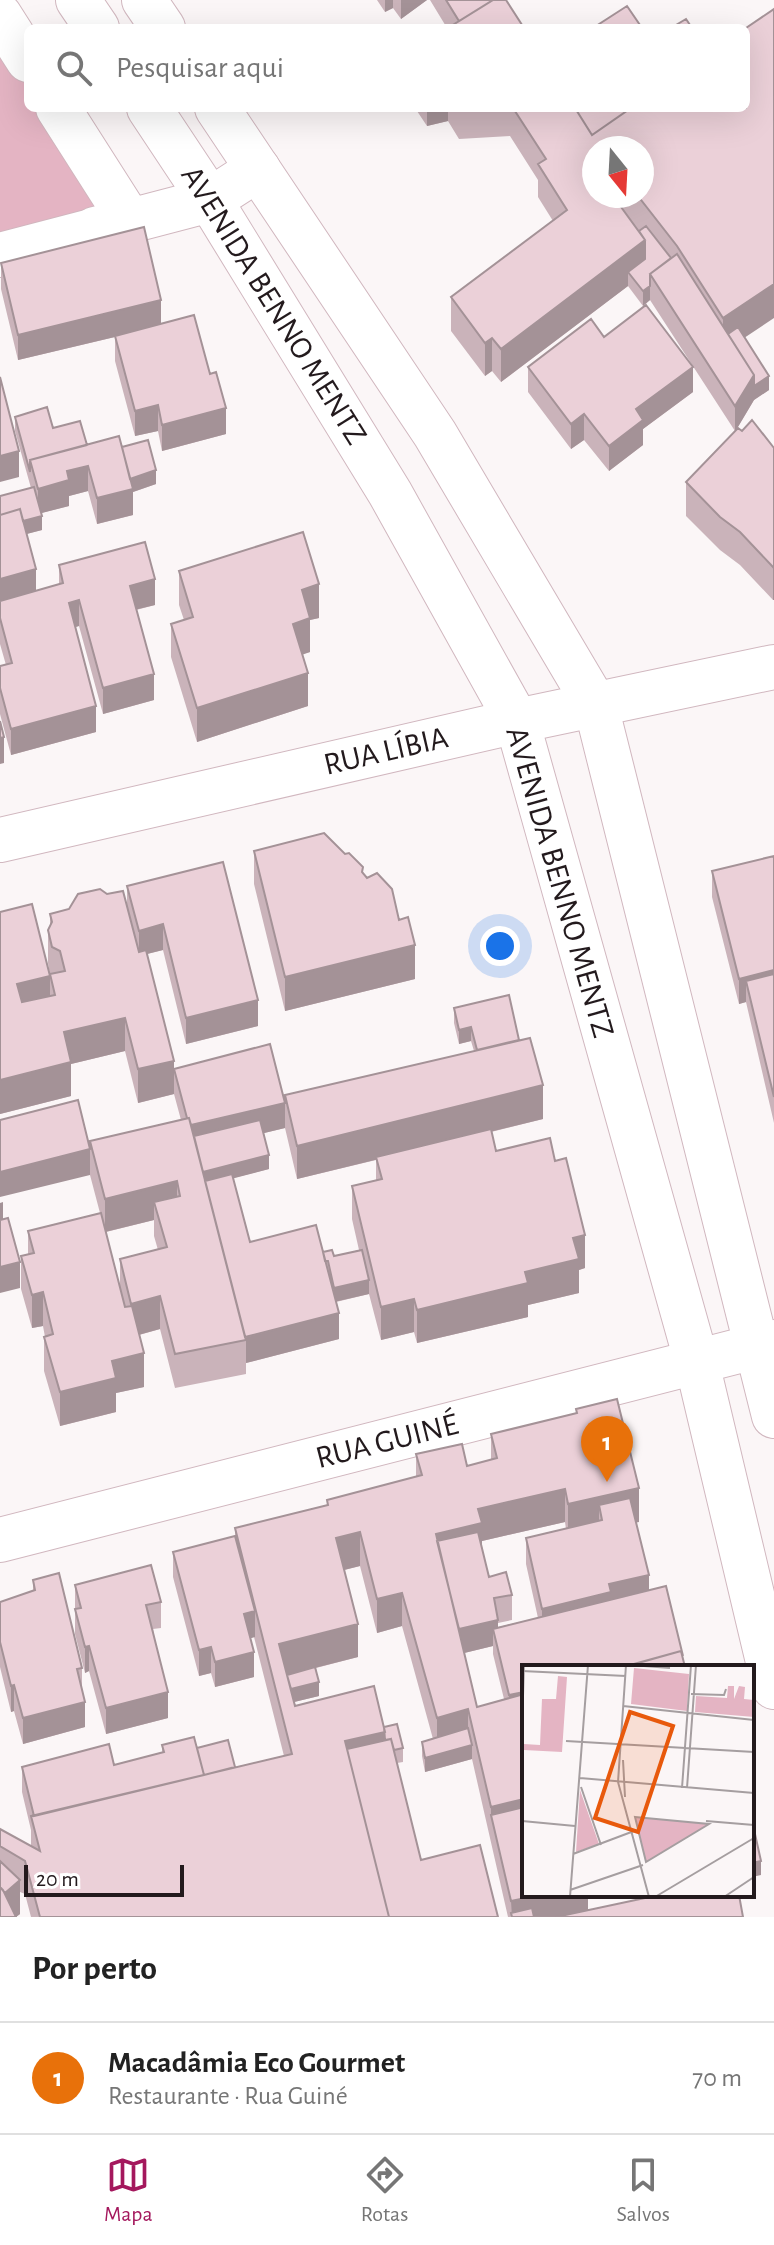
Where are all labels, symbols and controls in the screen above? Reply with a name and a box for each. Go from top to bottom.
search box [24,24,750,112]
icon: search [52,46,96,90]
text: Pesquisar aqui [116,53,284,83]
north arrow [582,136,654,208]
street label: AVENIDA BENNO MENTZ [175,160,373,450]
street label: RUA LÍBIA [320,718,451,781]
street label: AVENIDA BENNO MENTZ [500,723,620,1041]
your location [480,926,520,966]
street label: RUA GUINÉ [312,1405,461,1474]
pin: 1 [581,1416,633,1482]
inset map [522,1665,754,1897]
scale bar [24,1861,184,1897]
text: 20 m [36,1868,79,1890]
text: Por perto [32,1952,157,1986]
text: Macadâmia Eco Gourmet [108,2048,405,2078]
text: 1 [53,2065,63,2091]
text: 70 m [692,2065,742,2091]
text: Restaurante · Rua Guiné [108,2083,348,2109]
tab: Mapa [104,2153,153,2227]
tab: Rotas [361,2153,408,2227]
tab: Salvos [616,2153,670,2227]

